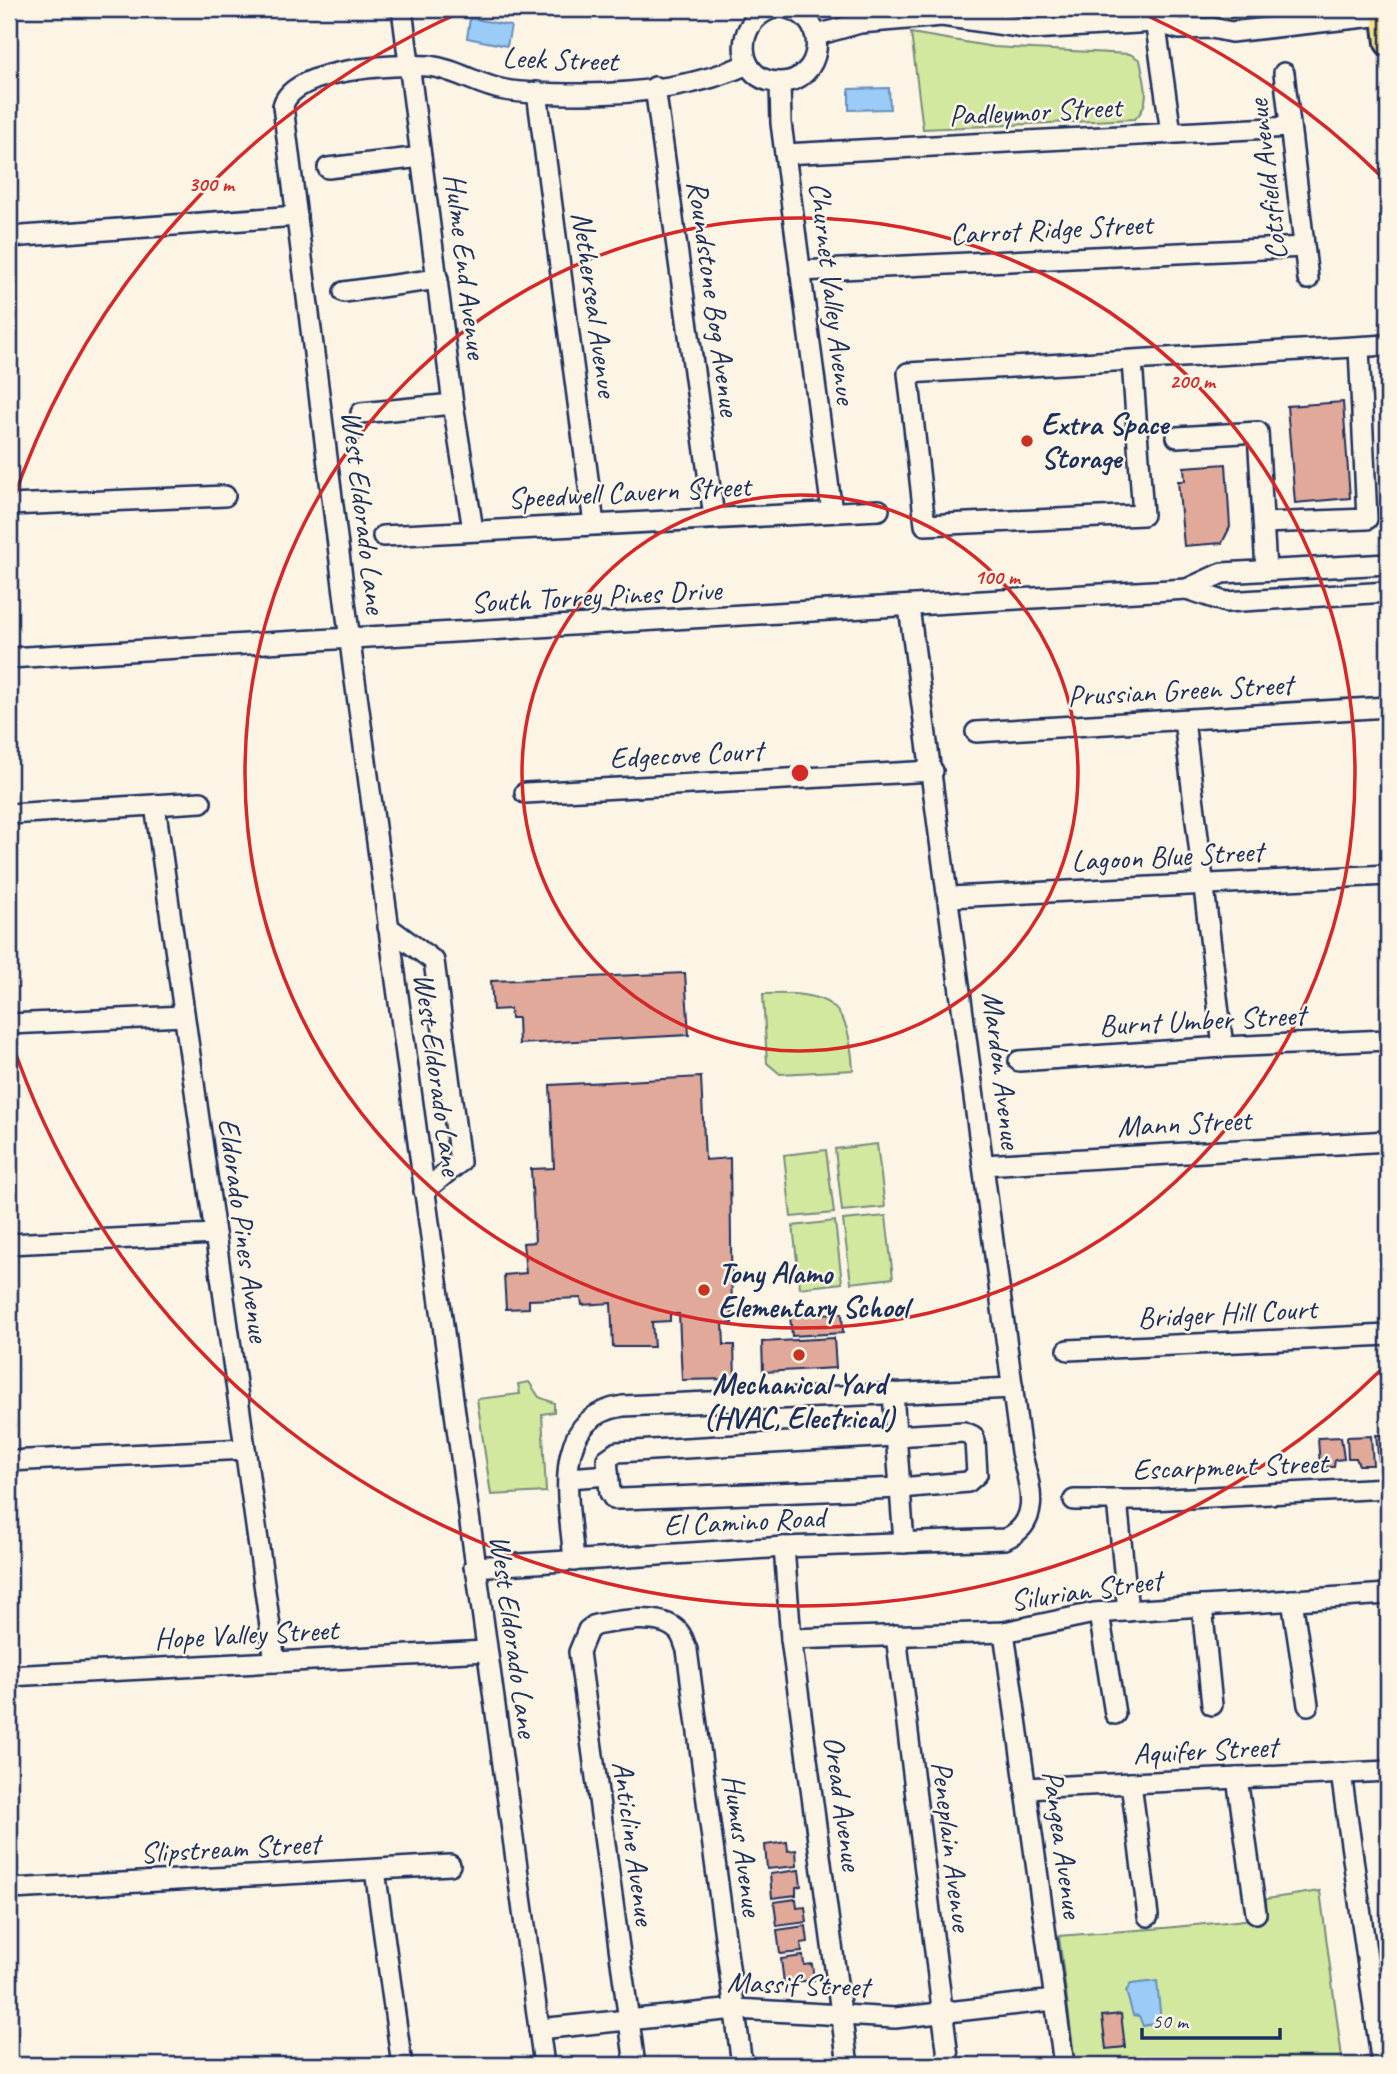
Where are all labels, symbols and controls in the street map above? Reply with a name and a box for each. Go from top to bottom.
street label: Leek Street [502,38,621,80]
street label: Padleymor Street [948,87,1125,134]
street label: Cotsfield Avenue [1238,95,1296,263]
text: 300 m [188,171,236,197]
street label: Hulme End Avenue [436,171,496,363]
street label: Roundstone Bog Avenue [679,178,750,420]
street label: Churnet Valley Avenue [801,180,866,408]
street label: Carrot Ridge Street [949,205,1156,253]
street label: Netherseal Avenue [563,209,627,401]
text: 200 m [1169,368,1217,394]
place label: Extra Space Storage [1041,405,1170,477]
street label: West Eldorado Lane [333,408,396,618]
marker: Extra Space Storage [1019,433,1035,449]
street label: Speedwell Cavern Street [507,467,754,517]
text: 100 m [974,564,1022,590]
street label: South Torrey Pines Drive [470,570,725,622]
street label: Prussian Green Street [1066,665,1298,715]
street label: Edgecove Court [608,731,768,777]
centre of rings [788,761,812,785]
street label: Lagoon Blue Street [1070,832,1268,880]
street label: West Eldorado Lane [405,970,471,1180]
street label: Mardon Avenue [974,989,1031,1153]
street label: Burnt Umber Street [1098,995,1310,1044]
street label: Mann Street [1116,1100,1255,1145]
street label: Eldorado Pines Avenue [210,1116,279,1346]
place label: Tony Alamo Elementary School [718,1254,914,1326]
marker: Tony Alamo Elementary School [696,1282,712,1298]
street label: Bridger Hill Court [1137,1289,1321,1337]
marker: Mechanical Yard (HVAC, Electrical) [791,1347,807,1363]
place label: Mechanical Yard (HVAC, Electrical) [704,1365,897,1437]
street label: Escarpment Street [1132,1443,1331,1488]
street label: El Camino Road [663,1498,830,1544]
street label: West Eldorado Lane [481,1532,547,1742]
street label: Silurian Street [1008,1560,1168,1619]
street label: Hope Valley Street [153,1610,342,1658]
street label: Aquifer Street [1132,1727,1282,1773]
street label: Oread Avenue [815,1733,872,1875]
street label: Anticline Avenue [604,1759,665,1930]
street label: Peneplain Avenue [923,1759,982,1935]
street label: Pangea Avenue [1034,1768,1092,1922]
street label: Humus Avenue [714,1772,772,1920]
street label: Slipstream Street [139,1824,325,1872]
street label: Massif Street [726,1963,874,2006]
scale bar [1142,1997,1280,2041]
text: 50 m [1152,2008,1190,2034]

